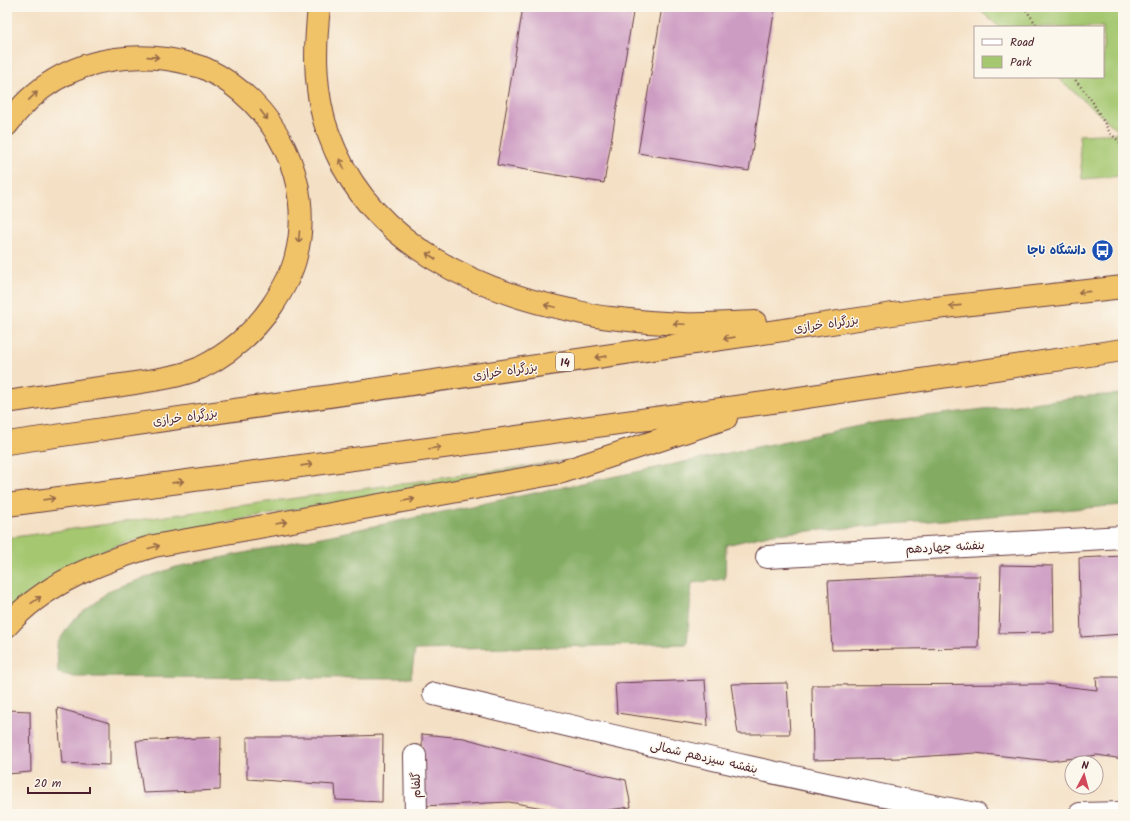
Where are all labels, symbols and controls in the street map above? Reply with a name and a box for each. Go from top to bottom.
legend [974,26,1104,78]
text: Road [1010,33,1035,52]
text: Park [1010,53,1032,72]
one-way arrow [146,54,159,61]
one-way arrow [28,92,38,101]
one-way arrow [260,110,269,121]
one-way arrow [338,158,345,170]
one-way arrow [296,230,303,243]
bus stop icon: دانشگاه ناجا [1089,237,1115,263]
place label: دانشگاه ناجا [1027,241,1086,260]
one-way arrow [425,252,437,260]
one-way arrow [1078,288,1091,295]
one-way arrow [544,302,557,310]
one-way arrow [949,302,962,310]
street label: بزرگراه خرازی [792,311,860,338]
one-way arrow [673,320,686,327]
one-way arrow [723,334,736,342]
road number: 14 [556,353,574,371]
one-way arrow [595,353,608,361]
street label: بزرگراه خرازی [471,358,539,385]
street label: بزرگراه خرازی [151,404,219,431]
one-way arrow [428,444,441,452]
one-way arrow [300,461,313,469]
one-way arrow [171,478,184,486]
one-way arrow [42,495,55,503]
one-way arrow [402,495,415,503]
one-way arrow [275,519,288,527]
street label: بنفشه چهاردهم [905,536,985,559]
one-way arrow [147,542,160,550]
one-way arrow [30,596,41,604]
street label: بنفشه سیزدهم شمالی [648,736,759,779]
north arrow [1064,755,1104,795]
text: N [1081,757,1089,775]
scale bar [28,769,90,795]
street label: گلفام [407,772,426,798]
text: 20 m [34,774,62,793]

